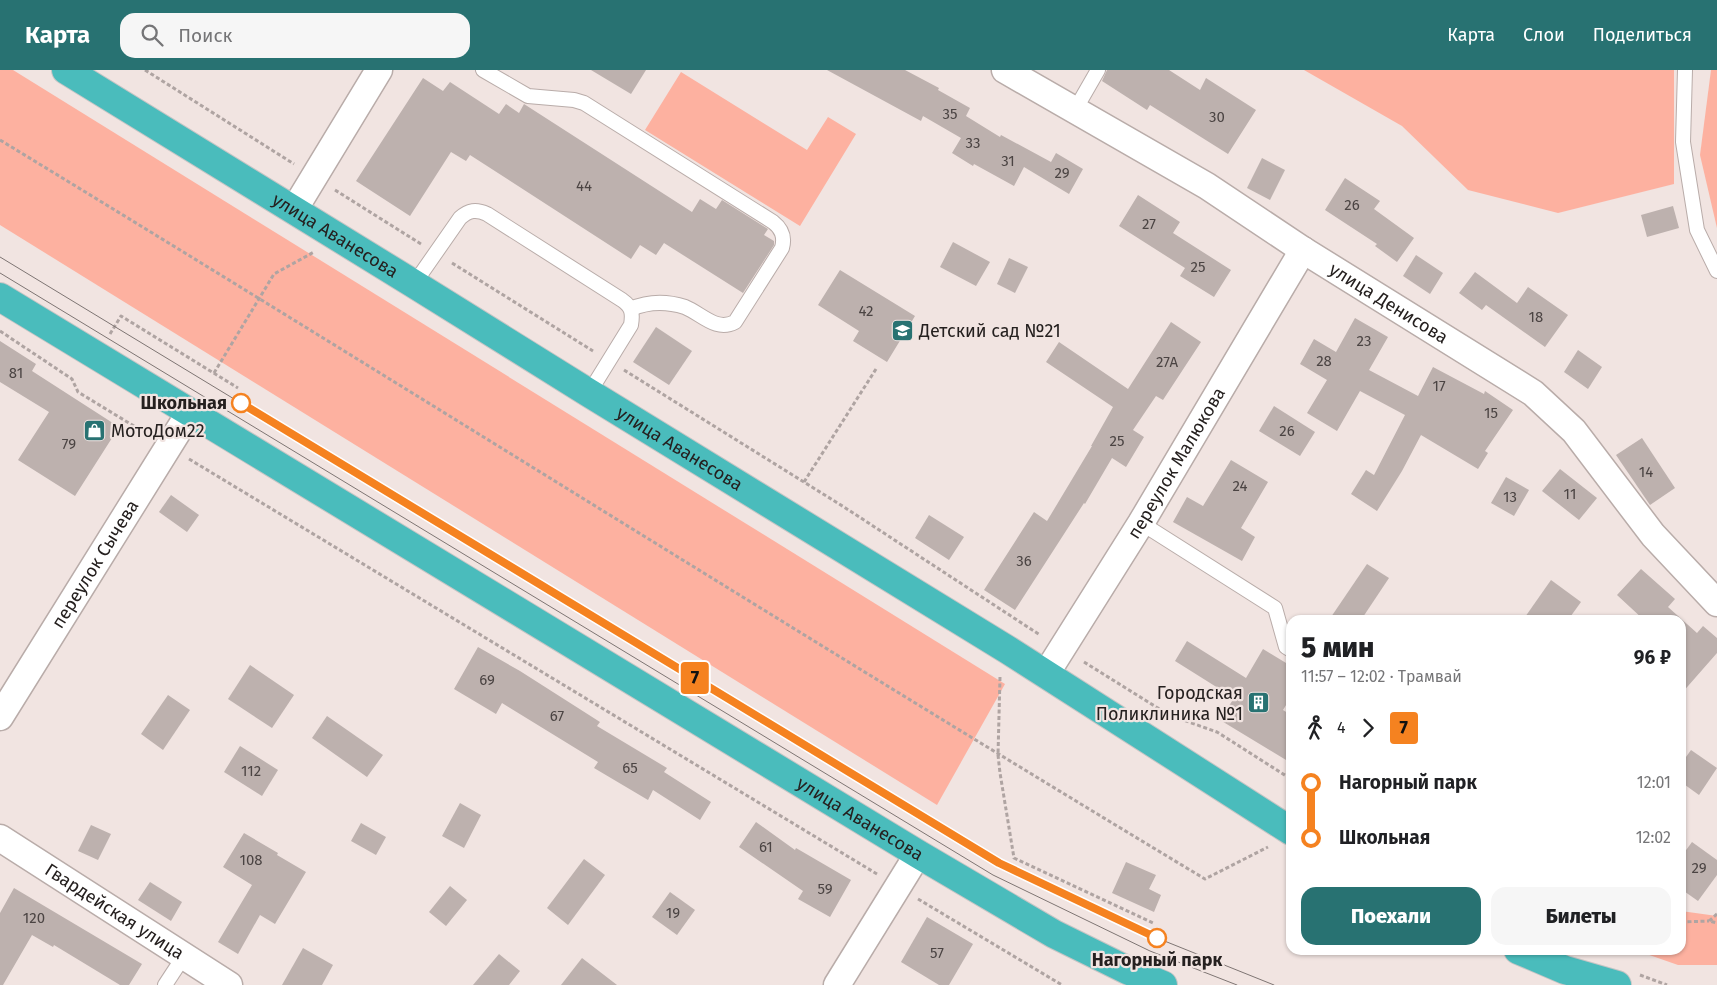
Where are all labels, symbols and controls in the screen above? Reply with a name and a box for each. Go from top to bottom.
search box [120,13,470,58]
text: Карта [25,21,90,49]
icon: search [138,21,166,49]
text: Поиск [178,24,232,47]
text: Карта [1447,24,1495,46]
text: Слои [1523,24,1565,46]
text: Поделиться [1593,24,1692,46]
house number: 35 [942,105,958,123]
house number: 30 [1209,108,1225,126]
house number: 33 [966,134,980,152]
house number: 31 [1001,152,1015,170]
house number: 29 [1054,164,1070,182]
house number: 44 [576,177,592,195]
street label: улица Аванесова [268,188,402,283]
house number: 26 [1344,196,1360,214]
house number: 27 [1142,215,1156,233]
house number: 25 [1191,258,1205,276]
street label: улица Денисова [1325,258,1452,348]
house number: 42 [858,302,874,320]
house number: 18 [1529,308,1543,326]
school or university icon: Детский сад №21 [891,319,915,343]
place label: Детский сад №21 [918,320,1061,342]
house number: 23 [1357,332,1371,350]
house number: 28 [1316,352,1332,370]
house number: 27А [1156,353,1178,371]
house number: 81 [9,364,23,382]
house number: 17 [1432,377,1446,395]
street label: переулок Малюкова [1123,383,1230,543]
place label: Школьная [141,392,227,414]
marker: Школьная [231,393,251,413]
street label: улица Аванесова [612,402,747,496]
house number: 15 [1484,404,1498,422]
shop icon: МотоДом22 [83,419,107,443]
place label: МотоДом22 [111,420,205,442]
house number: 26 [1279,422,1295,440]
house number: 25 [1110,432,1124,450]
house number: 79 [62,435,76,453]
house number: 14 [1639,463,1653,481]
house number: 24 [1232,477,1248,495]
house number: 11 [1564,485,1576,503]
house number: 13 [1503,488,1517,506]
street label: переулок Сычева [47,496,143,632]
house number: 36 [1016,552,1032,570]
text: 5 мин [1301,631,1374,664]
text: 96 ₽ [1634,646,1671,669]
line badge: 7 [679,662,711,694]
text: 7 [691,667,699,689]
text: 11:57 – 12:02 · Трамвай [1301,667,1462,686]
house number: 69 [479,671,495,689]
place label: Городская Поликлиника №1 [1096,682,1243,725]
building icon: Городская Поликлиника №1 [1247,691,1271,715]
house number: 67 [550,707,564,725]
icon: walk [1301,714,1329,742]
icon: forward [1354,714,1382,742]
text: 7 [1400,717,1408,739]
text: 4 [1337,718,1346,737]
house number: 65 [622,759,638,777]
house number: 112 [241,762,261,780]
text: Нагорный парк [1339,771,1477,794]
street label: улица Аванесова [793,772,927,866]
text: 12:01 [1637,773,1671,792]
text: Школьная [1339,826,1430,849]
text: 12:02 [1636,828,1671,847]
house number: 61 [759,838,773,856]
house number: 108 [239,851,263,869]
street label: Гвардейская улица [41,859,188,964]
house number: 29 [1691,859,1707,877]
house number: 59 [817,880,833,898]
button: Поехали [1301,887,1481,945]
button: Билеты [1491,887,1671,945]
house number: 19 [666,904,680,922]
house number: 120 [23,909,45,927]
marker: Нагорный парк [1147,928,1167,948]
house number: 57 [930,944,944,962]
place label: Нагорный парк [1092,949,1222,971]

